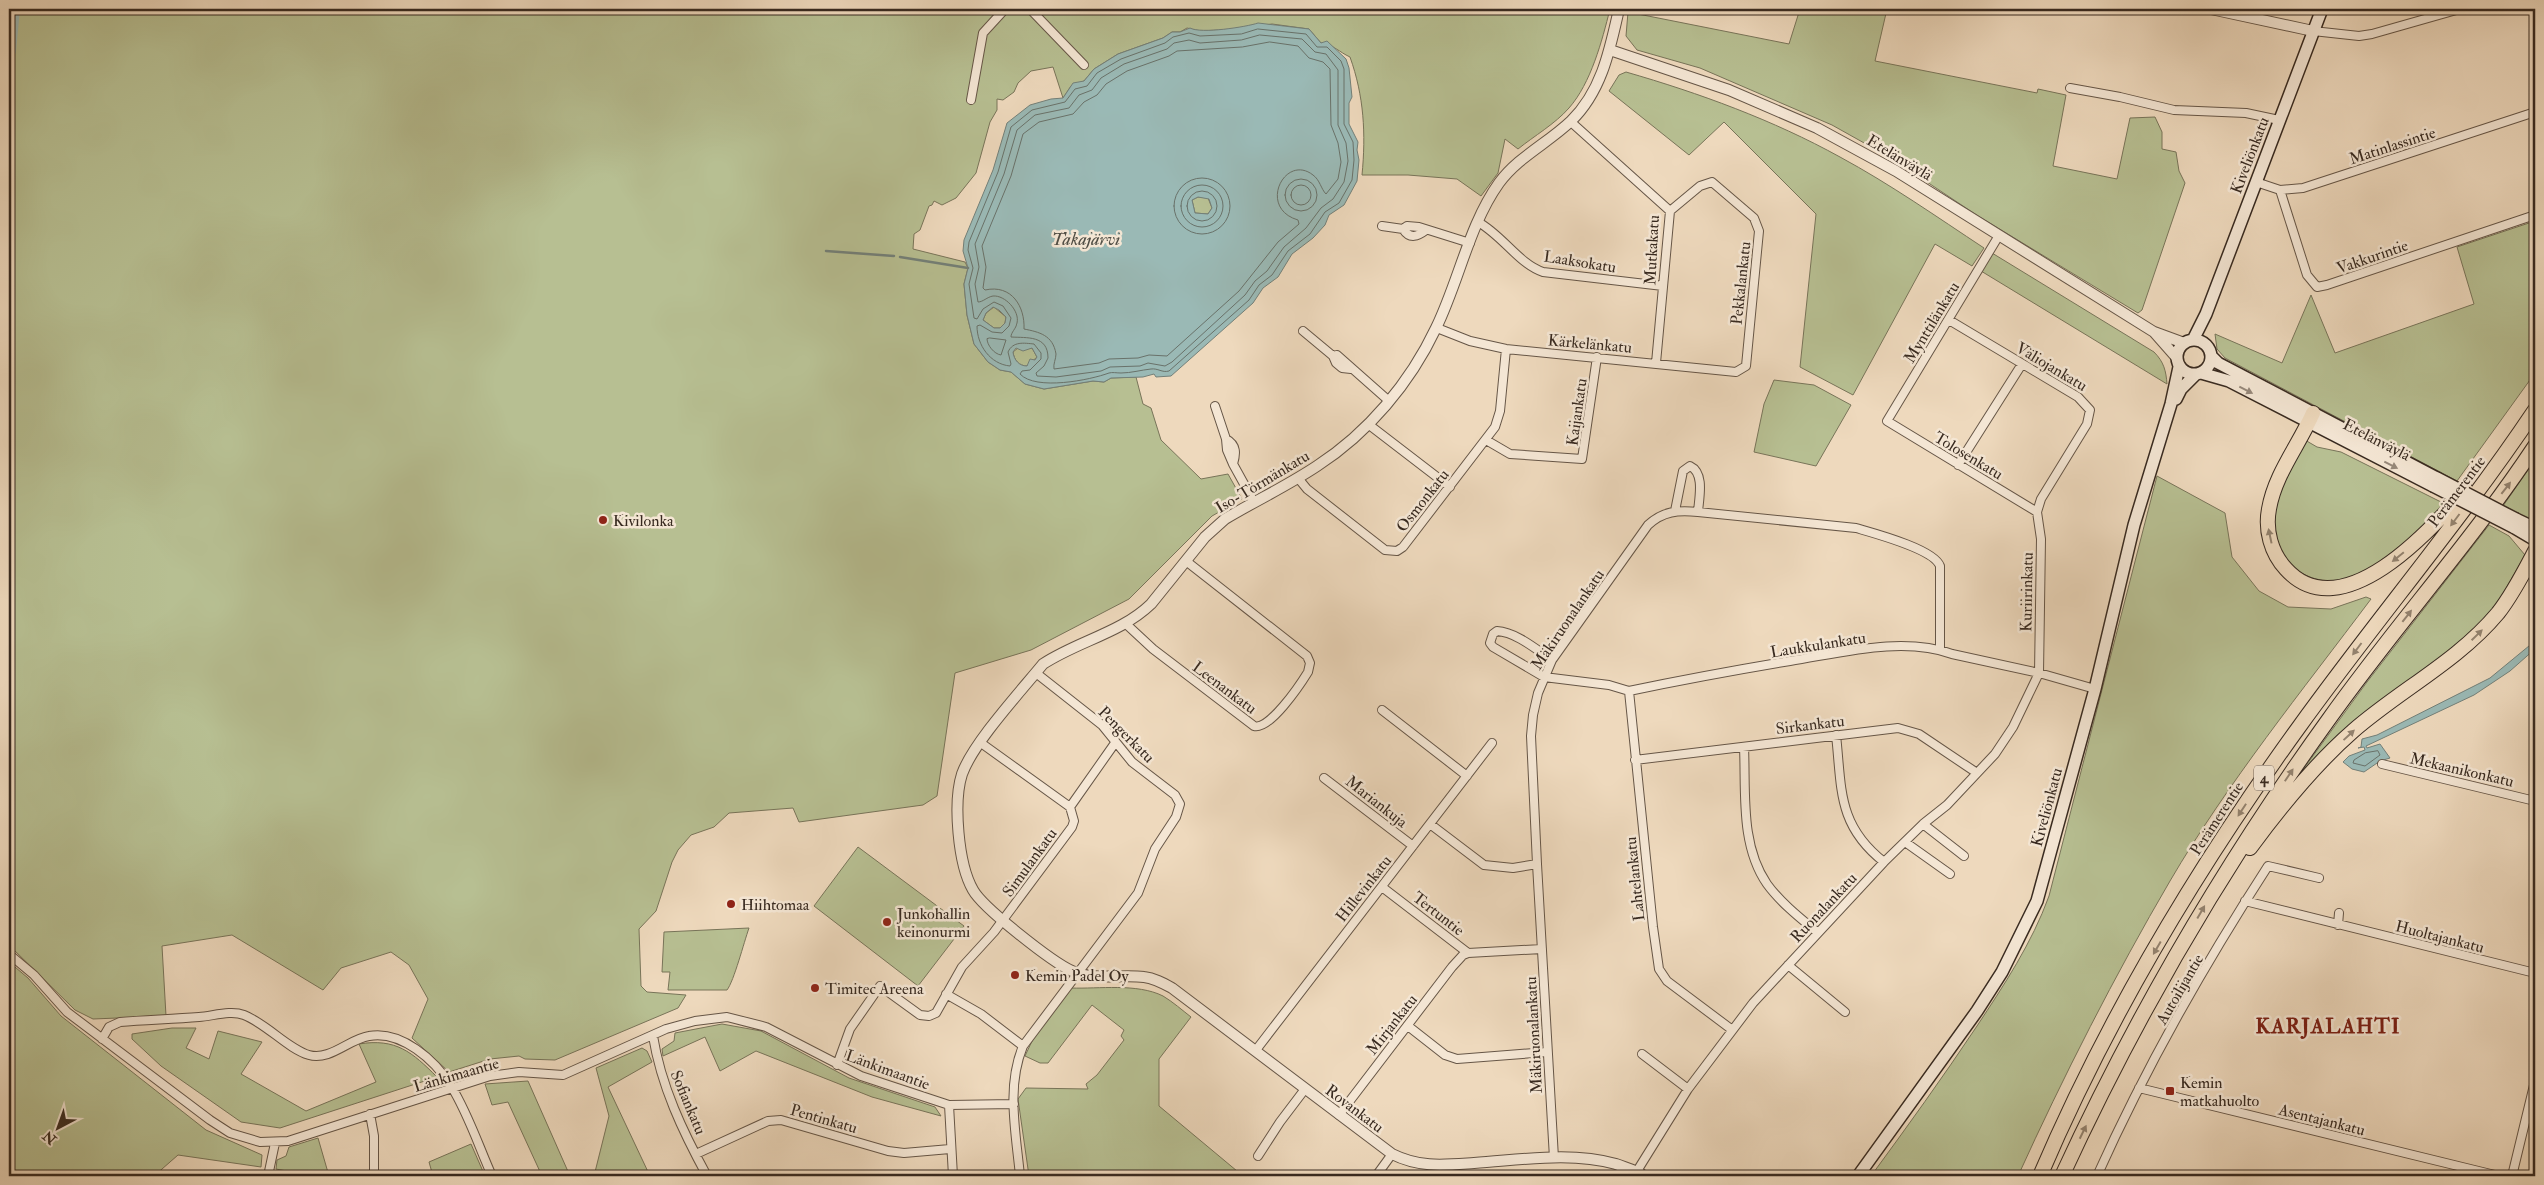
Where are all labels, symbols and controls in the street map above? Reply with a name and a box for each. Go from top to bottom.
street label: Kiveliönkatu [2226,114,2274,197]
street label: Matinlassintie [2347,122,2438,169]
street label: Etelänväylä [1863,130,1936,185]
street label: Mutkakatu [1640,214,1664,286]
water label: Takajärvi [1052,228,1120,251]
street label: Vakkurintie [2334,235,2411,279]
street label: Pekkalankatu [1727,240,1755,326]
street label: Laaksokatu [1542,246,1617,278]
street label: Mynttilänkatu [1900,278,1964,367]
street label: Kärkelänkatu [1547,330,1633,358]
street label: Väliojankatu [2012,338,2091,396]
street label: Kaijankatu [1562,377,1592,447]
one-way arrow [2239,386,2254,394]
street label: Etelänväylä [2339,414,2414,466]
street label: Tolosenkatu [1930,427,2007,484]
street label: Iso-Törmänkatu [1212,446,1313,518]
street label: Perämerentie [2424,452,2490,531]
one-way arrow [2384,461,2398,469]
street label: Osmonkatu [1392,465,1454,536]
one-way arrow [2500,481,2511,494]
place label: Kivilonka [613,511,674,531]
one-way arrow [2450,513,2461,526]
marker: Kivilonka [597,514,609,526]
one-way arrow [2266,528,2274,543]
street label: Kuriirinkatu [2016,552,2038,632]
one-way arrow [2392,552,2405,563]
street label: Mäkiruonalankatu [1527,565,1609,674]
one-way arrow [2401,610,2412,623]
street label: Laukkulankatu [1769,628,1867,662]
one-way arrow [2471,629,2483,641]
one-way arrow [2351,642,2362,655]
street label: Leenankatu [1188,657,1261,719]
street label: Pengerkatu [1094,702,1159,767]
street label: Sirkankatu [1775,711,1846,739]
one-way arrow [2343,729,2355,741]
street label: Mekaanikonkatu [2408,748,2516,792]
street label: Kiveliönkatu [2027,766,2067,849]
road number: 4 [2254,766,2274,790]
one-way arrow [2284,768,2294,782]
street label: Mariankuja [1341,771,1412,832]
street label: Perämerentie [2186,778,2248,859]
one-way arrow [2238,803,2247,817]
street label: Simulankatu [998,824,1061,901]
street label: Lahtelankatu [1621,836,1649,922]
street label: Hillevinkatu [1332,851,1396,926]
street label: Ruonalankatu [1786,868,1861,947]
street label: Tertuntie [1409,887,1469,940]
place label: Hiihtomaa [741,895,810,915]
marker: Hiihtomaa [725,898,737,910]
place label: Junkohallin keinonurmi [896,904,970,942]
one-way arrow [2196,905,2205,918]
marker: Junkohallin keinonurmi [881,916,893,928]
street label: Huoltajankatu [2393,916,2486,958]
one-way arrow [2152,942,2161,955]
street label: Autoilijantie [2151,950,2208,1029]
place label: Kemin Padel Oy [1025,966,1130,986]
marker: Kemin Padel Oy [1009,969,1021,981]
street label: Mäkiruonalankatu [1521,976,1547,1094]
place label: Timitec Areena [825,979,924,999]
marker: Timitec Areena [809,982,821,994]
street label: Mirjankatu [1362,990,1422,1059]
district label: KARJALAHTI [2256,1013,2400,1040]
street label: Länkimaantie [843,1045,933,1095]
street label: Länkimaantie [411,1053,502,1097]
street label: Sofiankatu [666,1067,711,1138]
place label: Kemin matkahuolto [2180,1073,2260,1111]
street label: Rovankatu [1321,1080,1388,1137]
marker: Kemin matkahuolto [2164,1085,2176,1097]
street label: Asentajankatu [2276,1099,2367,1140]
street label: Pentinkatu [788,1100,860,1138]
north arrow [32,1102,82,1152]
one-way arrow [2079,1125,2087,1139]
text: N [39,1127,61,1149]

